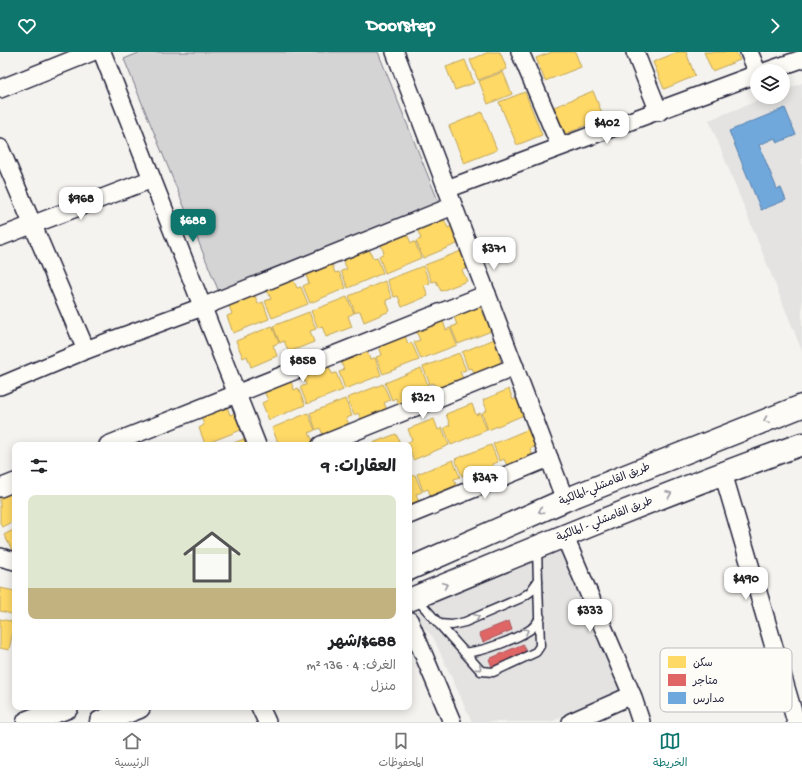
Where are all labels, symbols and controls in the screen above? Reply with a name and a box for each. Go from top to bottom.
icon: heart [16,15,38,37]
icon: forward [764,15,786,37]
text: Doorstep [367,16,435,37]
map controls [750,64,790,104]
button: layers [750,64,790,104]
pin: $402 [583,111,631,145]
text: $402 [594,116,620,131]
pin: $968 [57,187,105,221]
text: $968 [68,192,94,207]
pin: $688 [169,209,217,243]
text: $688 [180,214,206,229]
pin: $371 [470,237,518,271]
text: $371 [482,242,506,257]
pin: $858 [279,349,327,383]
text: $858 [290,354,316,369]
pin: $321 [399,386,447,420]
text: $321 [411,391,435,406]
one-way arrow [762,416,769,424]
icon: filters [28,455,50,477]
text: العقارات: 9 [321,458,396,478]
street label: طريق القامشلي-المالكية [557,460,653,512]
pin: $347 [461,466,509,500]
text: $347 [472,471,498,486]
one-way arrow [665,491,673,499]
street label: طريق القامشلي - المالكية [555,494,656,548]
one-way arrow [538,506,545,514]
icon: home [176,521,248,593]
pin: $490 [722,567,770,601]
text: $490 [733,572,759,587]
one-way arrow [441,582,448,590]
pin: $333 [566,599,614,633]
text: $333 [577,604,603,619]
one-way arrow [472,614,480,622]
one-way arrow [522,628,530,636]
text: $688/شهر [329,633,396,653]
legend [660,648,792,712]
text: سكن [693,657,713,670]
text: الغرف: 4 · 136 m² [306,659,396,674]
one-way arrow [474,663,482,670]
text: متاجر [692,675,718,688]
text: منزل [370,680,396,695]
text: مدارس [693,693,724,706]
tab: الرئيسية [115,730,149,772]
tab: المحفوظات [378,730,424,772]
tab: الخريطة [653,730,687,772]

